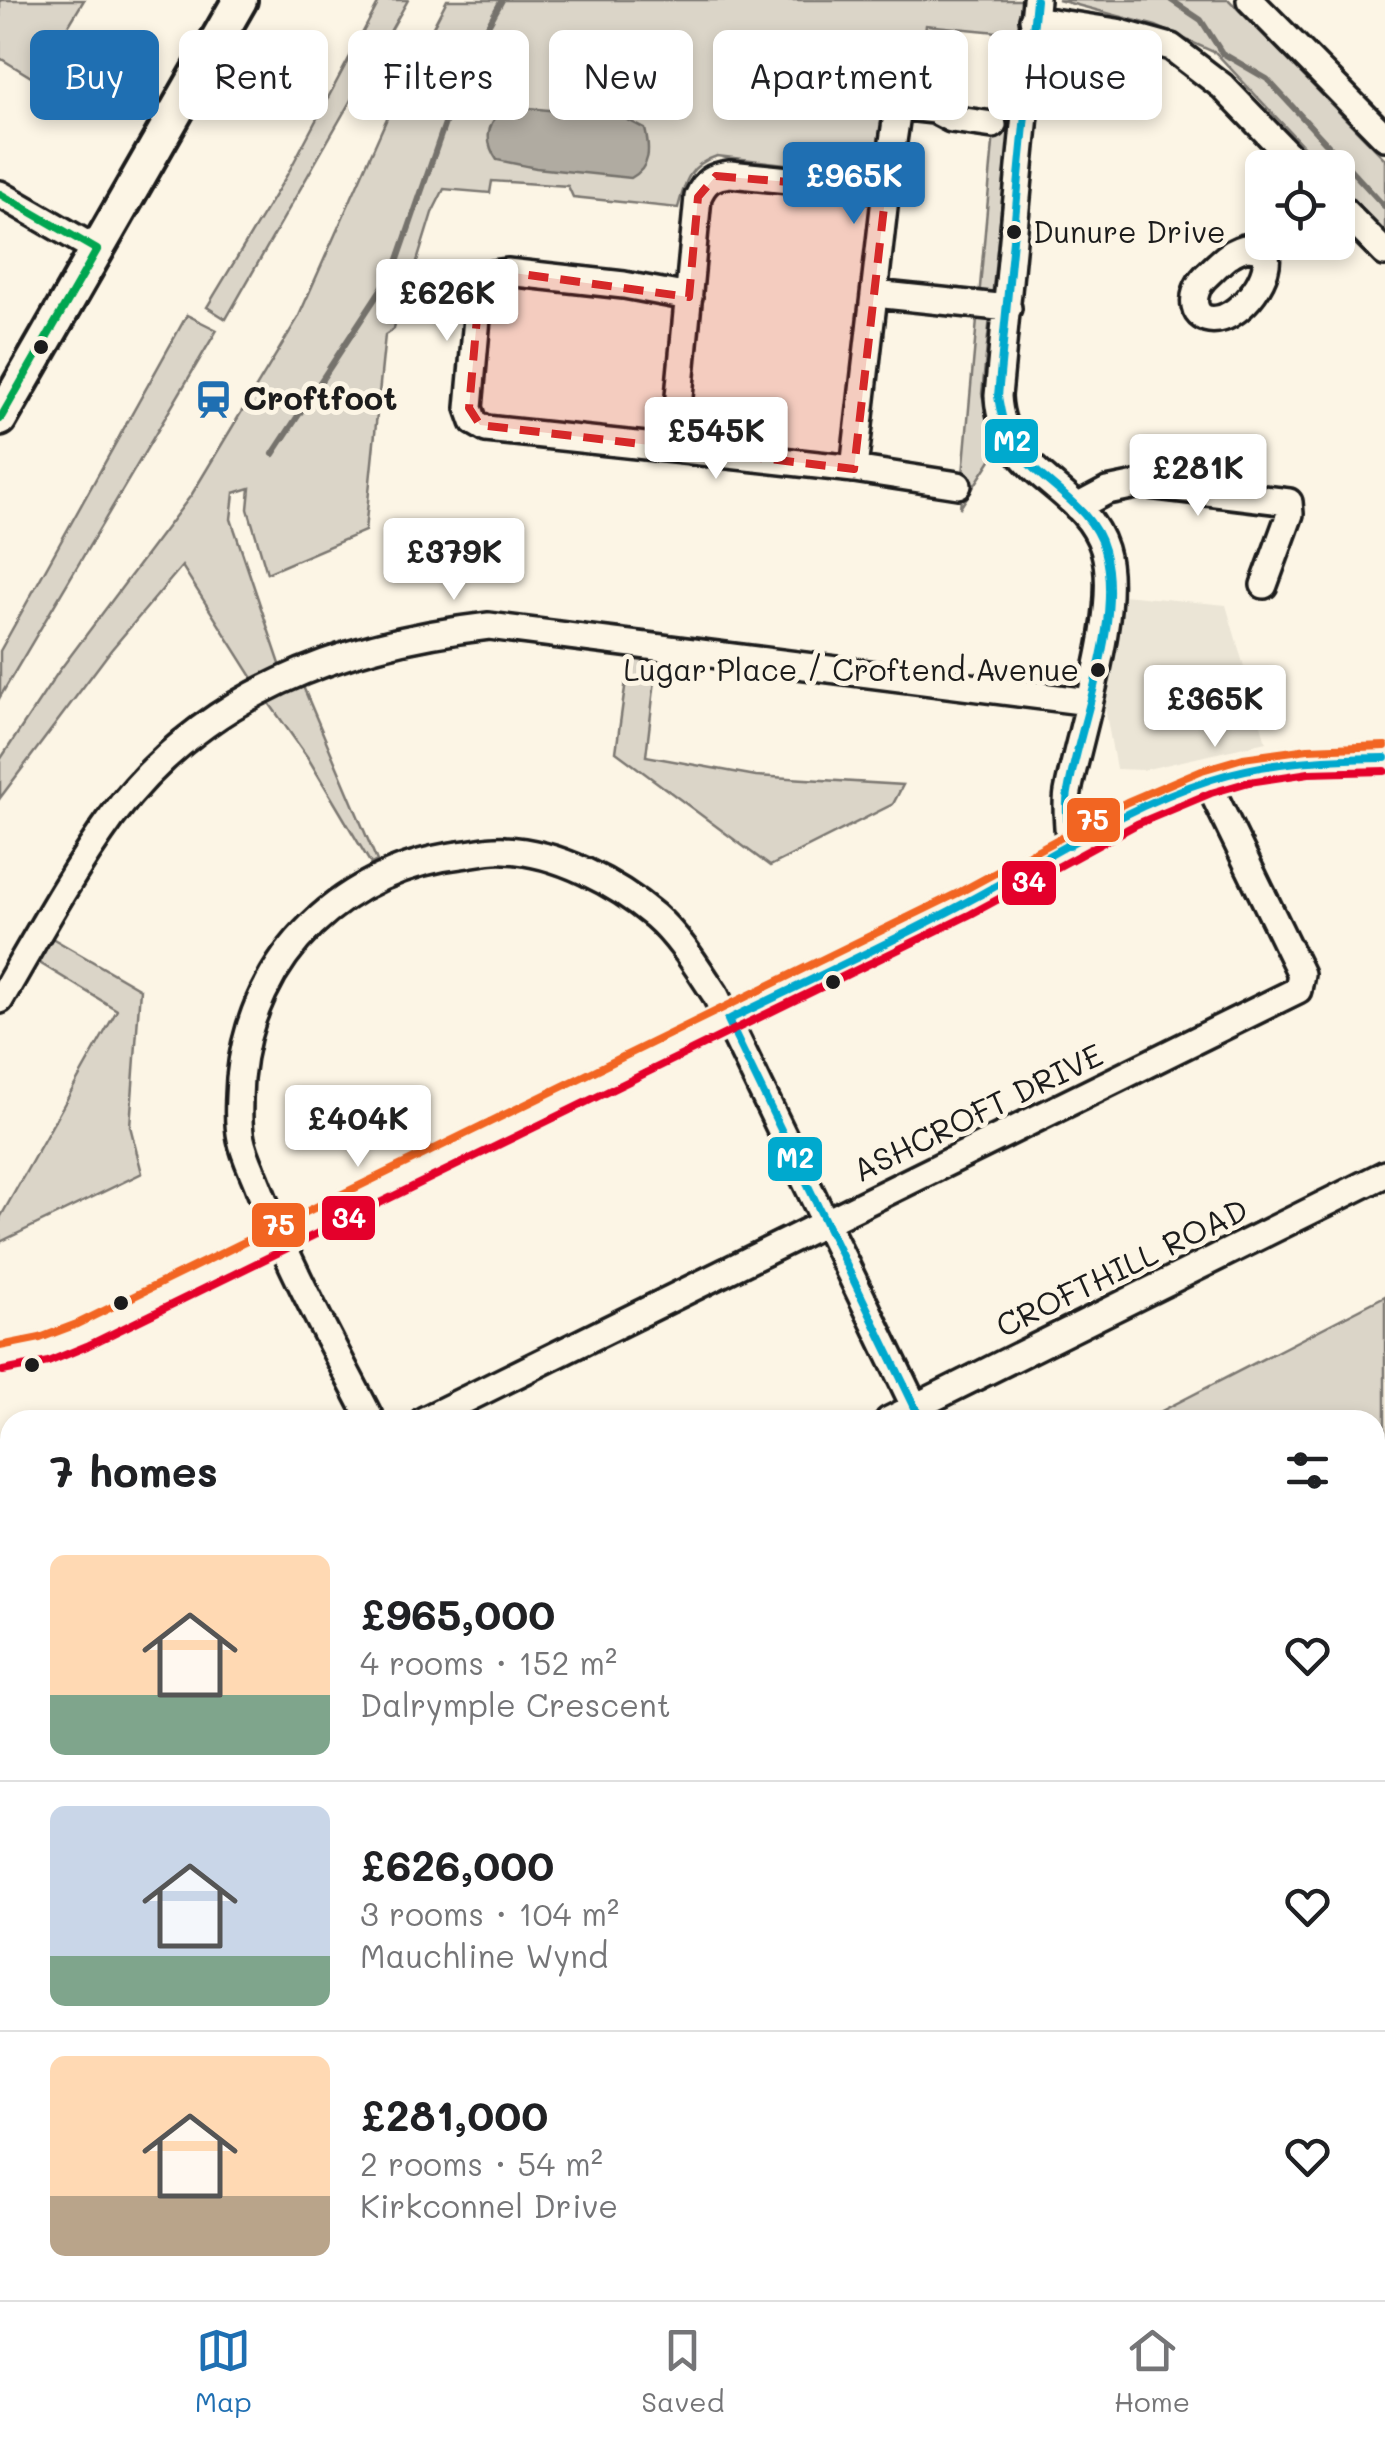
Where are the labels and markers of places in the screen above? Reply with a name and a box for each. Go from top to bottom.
pin: £965K [784,142,924,227]
place label: Dunure Drive [1033,211,1226,251]
marker: Dunure Drive [1004,222,1024,242]
pin: £626K [377,259,517,344]
unlabelled marker [31,337,51,357]
place label: Croftfoot [243,376,398,418]
station icon: Croftfoot [192,378,234,420]
pin: £545K [646,397,786,482]
pin: £281K [1128,434,1268,519]
pin: £379K [384,518,524,603]
place label: Lugar Place / Croftend Avenue [624,649,1079,689]
marker: Lugar Place / Croftend Avenue [1088,660,1108,680]
pin: £365K [1145,665,1285,750]
unlabelled marker [823,972,843,992]
pin: £404K [288,1085,428,1170]
unlabelled marker [111,1293,131,1313]
unlabelled marker [22,1355,42,1375]

